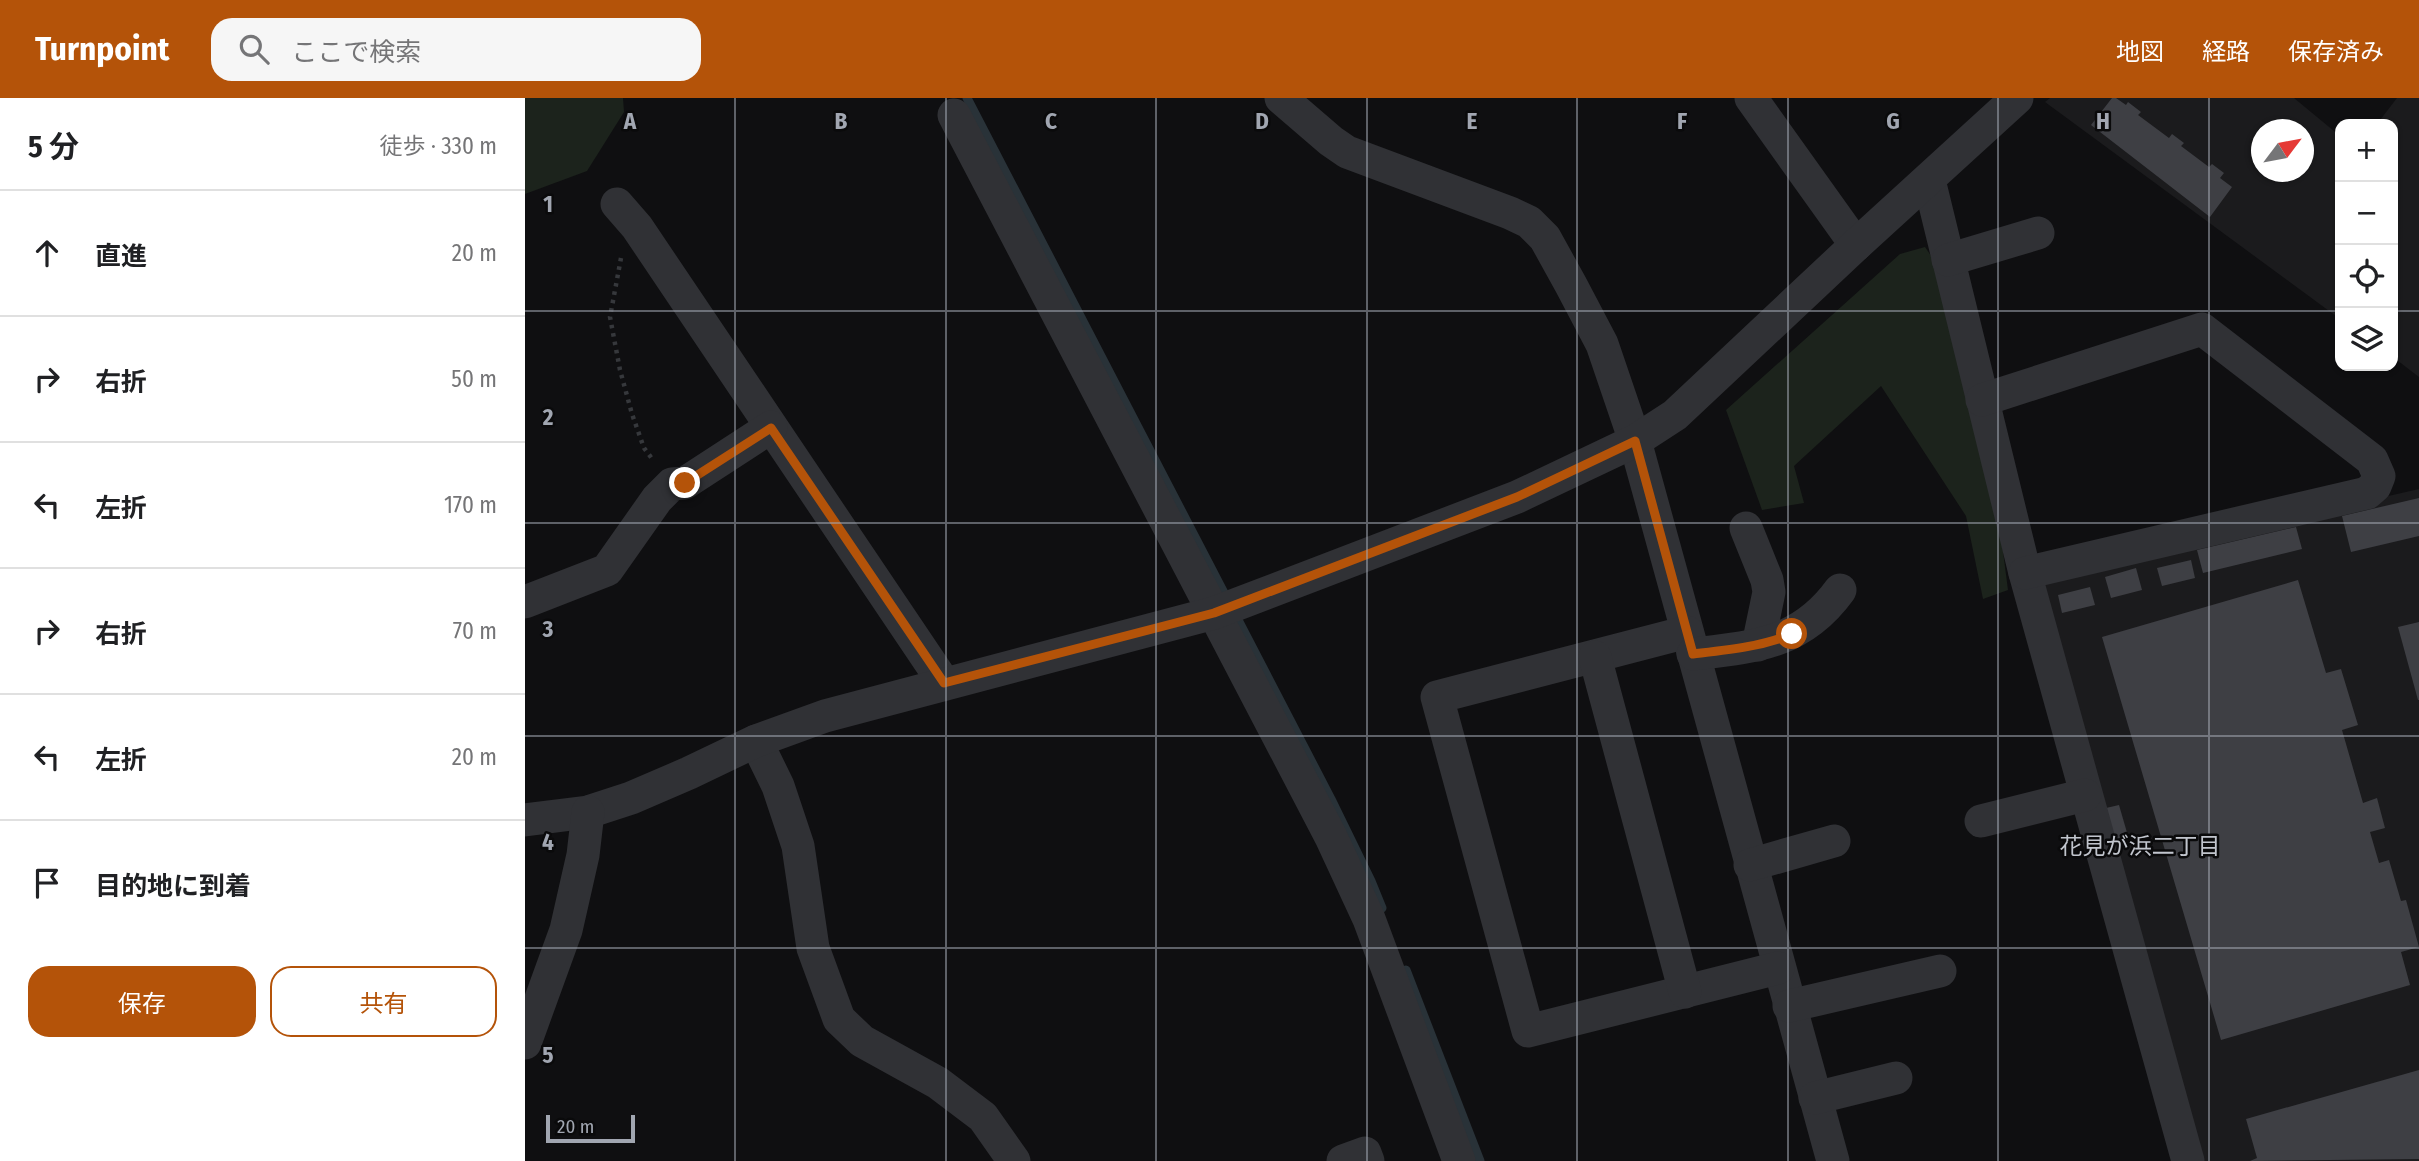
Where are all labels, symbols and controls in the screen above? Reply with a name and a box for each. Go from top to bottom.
search box [211,18,701,81]
text: Turnpoint [35,29,169,69]
icon: search [235,30,273,68]
text: ここで検索 [291,37,421,68]
text: 地図 [2116,38,2164,66]
text: 経路 [2202,38,2250,66]
text: 保存済み [2288,38,2384,66]
text: A [623,107,637,135]
text: B [835,107,848,135]
text: C [1045,107,1057,135]
text: D [1255,107,1269,135]
text: E [1467,107,1478,135]
text: F [1677,107,1687,135]
text: G [1886,107,1900,135]
text: H [2096,107,2110,135]
north arrow [2251,119,2314,182]
map controls [2335,119,2398,371]
button: + [2335,119,2398,182]
text: 5 分 [28,129,79,165]
text: 徒歩 · 330 m [379,132,497,160]
button: − [2335,182,2398,245]
text: 1 [543,190,553,218]
icon: ahead [28,234,66,272]
text: 20 m [452,239,497,267]
text: 直進 [95,241,147,272]
button: locate [2335,245,2398,308]
button: layers [2335,308,2398,371]
icon: right [28,360,66,398]
text: 50 m [451,365,497,393]
text: 右折 [95,367,147,398]
text: 2 [542,403,554,431]
route end [669,467,700,498]
icon: left [28,486,66,524]
text: 170 m [444,491,497,519]
text: 左折 [95,493,147,524]
icon: right [28,612,66,650]
text: 3 [542,615,554,643]
text: 70 m [453,617,497,645]
route start [1776,618,1807,649]
text: 右折 [95,619,147,650]
icon: left [28,738,66,776]
text: 20 m [452,743,497,771]
text: 左折 [95,745,147,776]
text: 4 [542,828,554,856]
district label: 花見が浜二丁目 [2060,832,2221,860]
icon: arrive [28,864,66,902]
text: 目的地に到着 [95,871,251,902]
button: 保存 [28,966,256,1037]
button: 共有 [270,966,497,1037]
text: 5 [542,1041,554,1069]
scale bar [546,1112,635,1144]
text: 20 m [557,1115,594,1138]

